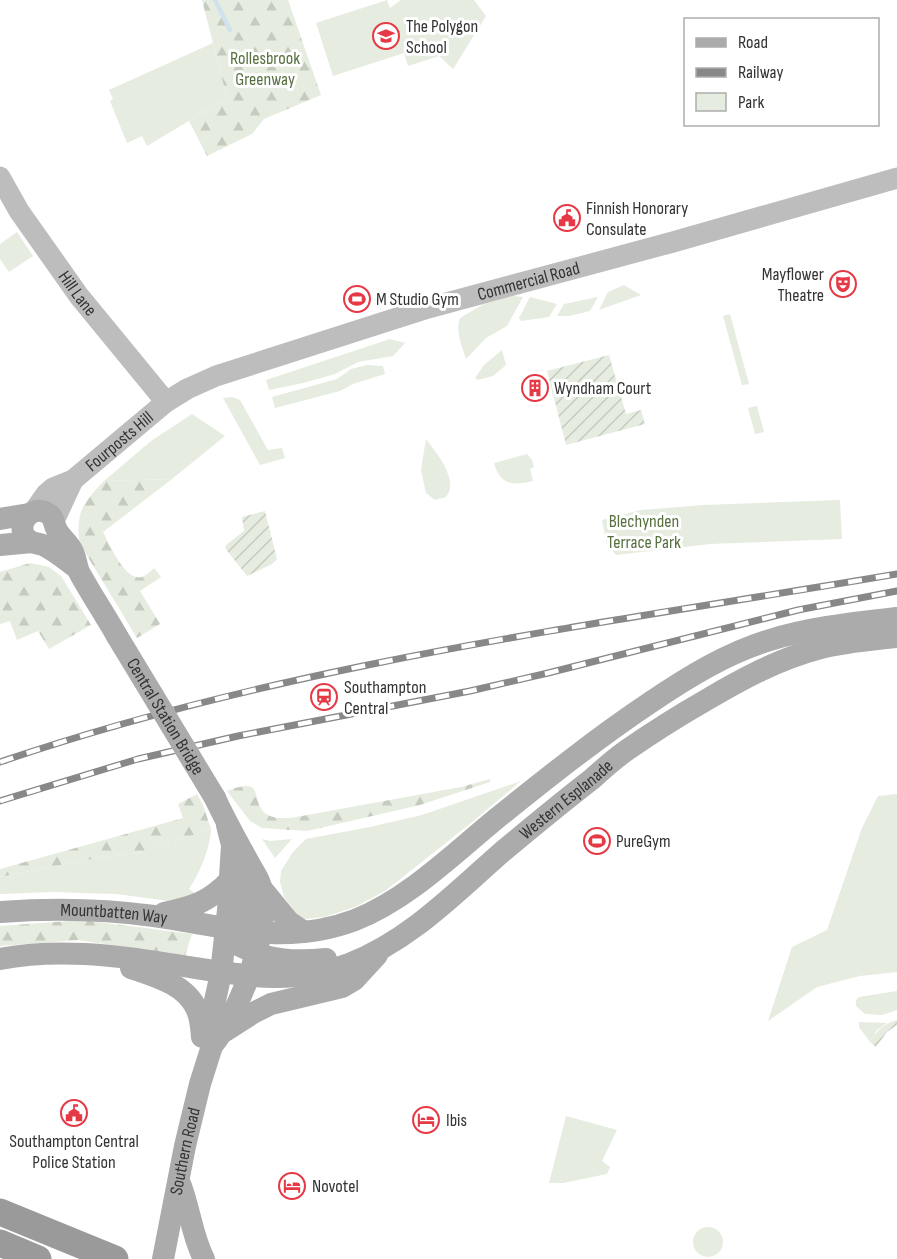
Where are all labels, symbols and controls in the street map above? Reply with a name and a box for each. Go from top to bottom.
place label: The Polygon School [406,16,478,58]
legend [684,18,879,126]
school or university icon: The Polygon School [371,21,401,51]
text: Road [738,32,768,53]
park label: Rollesbrook Greenway [230,48,300,90]
text: Railway [738,62,783,83]
text: Park [738,92,764,113]
place label: Finnish Honorary Consulate [586,198,688,240]
public building icon: Finnish Honorary Consulate [552,203,582,233]
street label: Commercial Road [475,257,582,305]
place label: Mayflower Theatre [762,264,824,306]
street label: Hill Lane [54,267,101,320]
theatre icon: Mayflower Theatre [828,269,858,299]
sports icon: M Studio Gym [342,284,372,314]
place label: M Studio Gym [376,289,459,310]
building icon: Wyndham Court [520,373,550,403]
place label: Wyndham Court [554,378,652,399]
street label: Fourposts Hill [81,407,158,476]
park label: Blechynden Terrace Park [607,511,681,553]
street label: Central Station Bridge [122,654,209,779]
place label: Southampton Central [344,677,426,719]
station icon: Southampton Central [309,682,339,712]
street label: Western Esplanade [515,755,617,844]
sports icon: PureGym [582,826,612,856]
place label: PureGym [616,831,670,852]
street label: Mountbatten Way [60,899,169,928]
public building icon: Southampton Central Police Station [59,1098,89,1128]
street label: Southern Road [165,1105,204,1197]
hotel icon: Ibis [411,1105,441,1135]
place label: Ibis [446,1110,467,1131]
place label: Southampton Central Police Station [9,1131,139,1173]
hotel icon: Novotel [277,1171,307,1201]
place label: Novotel [312,1176,359,1197]

